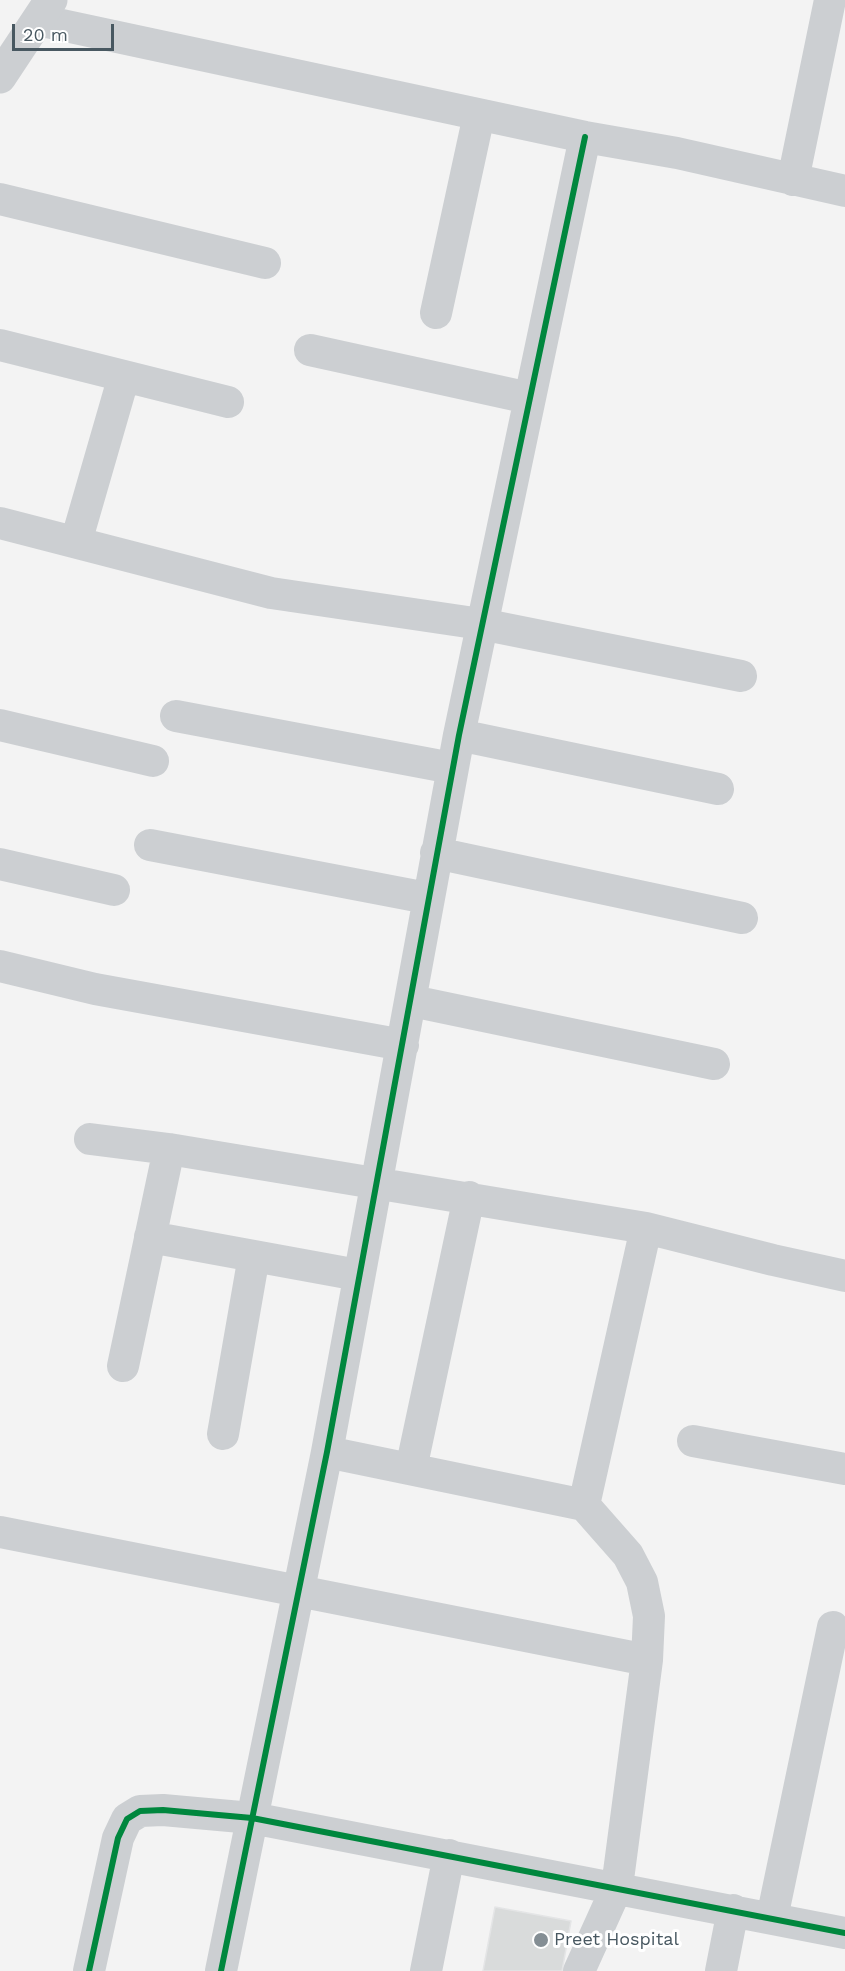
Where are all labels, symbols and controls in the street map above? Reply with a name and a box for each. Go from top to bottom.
scale bar [15,12,117,50]
text: 20 m [23,24,68,45]
place label: Preet Hospital [554,1929,679,1951]
marker: Preet Hospital [532,1931,550,1949]

